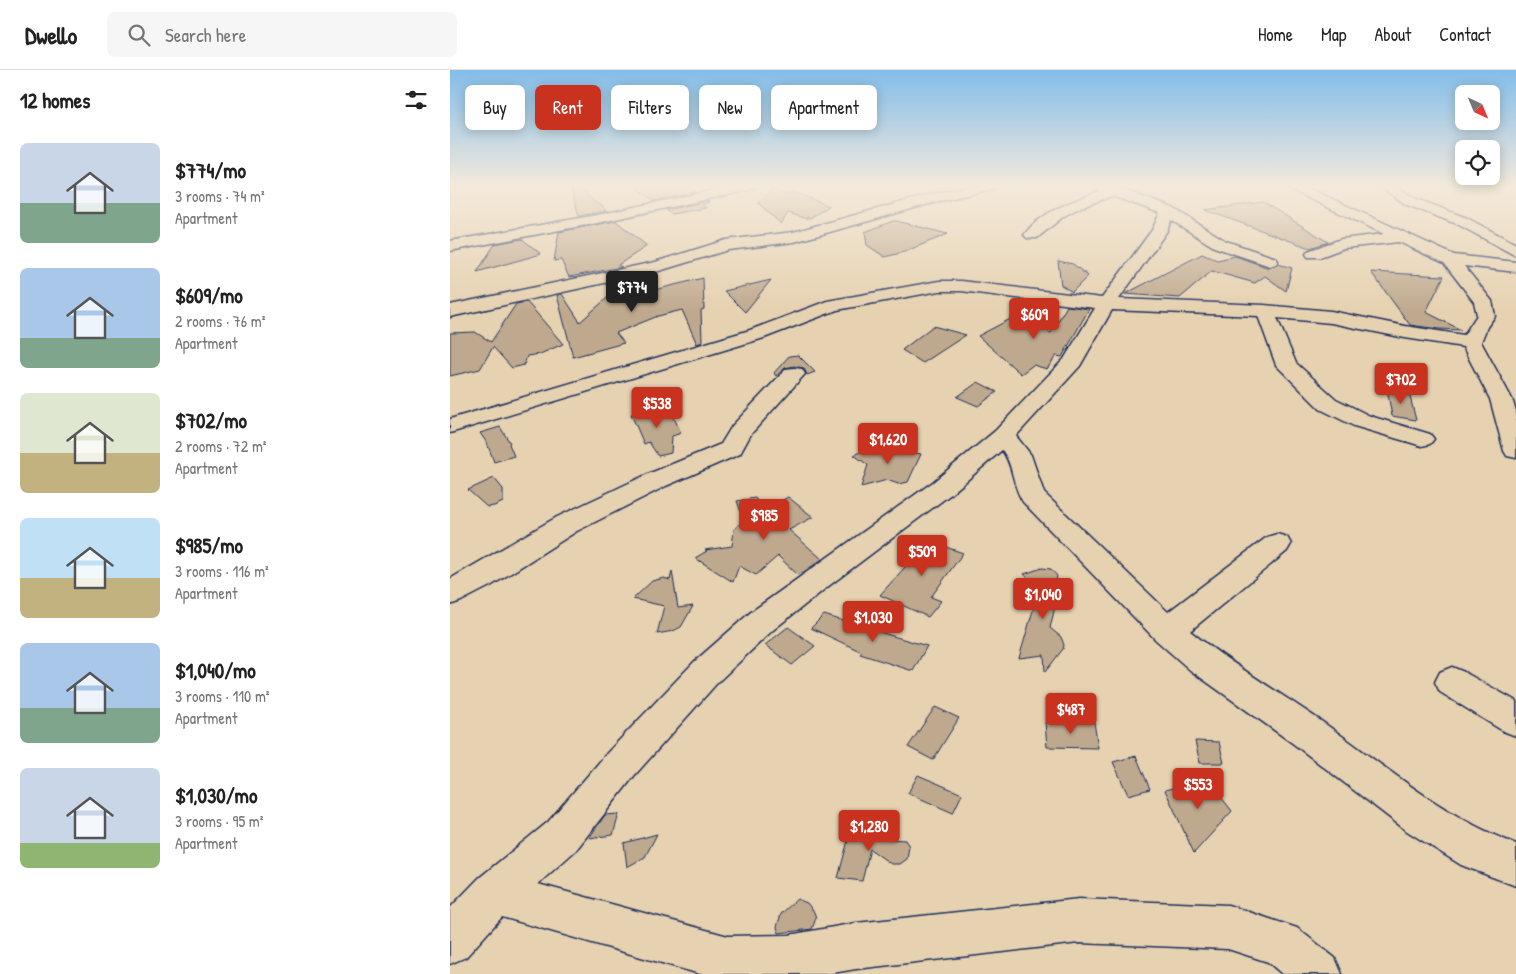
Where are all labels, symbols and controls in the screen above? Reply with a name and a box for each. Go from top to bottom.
search box [107,12,457,57]
text: Dwello [25,19,77,51]
icon: search [125,21,153,49]
text: Search here [165,22,246,48]
text: Home [1258,22,1293,47]
text: Map [1321,22,1346,47]
text: About [1374,22,1411,47]
text: Contact [1439,22,1491,47]
chip: Buy [465,85,525,130]
chip: Rent [535,85,601,130]
chip: Filters [611,85,689,130]
chip: New [699,85,761,130]
chip: Apartment [771,85,877,130]
north arrow [1455,85,1500,130]
map controls [1455,85,1500,185]
text: 12 homes [20,86,90,115]
icon: filters [402,86,430,114]
button: locate [1455,140,1500,185]
text: $774/mo [175,156,246,185]
icon: home [60,163,120,223]
text: 3 rooms · 74 m² [175,185,265,207]
text: Apartment [175,207,238,229]
pin: $774 [602,270,662,313]
text: $774 [617,276,647,298]
text: $609/mo [175,281,243,310]
icon: home [60,288,120,348]
pin: $609 [1004,298,1064,340]
text: $609 [1020,303,1048,325]
text: 2 rooms · 76 m² [175,310,265,332]
text: Apartment [175,332,238,354]
pin: $702 [1371,362,1431,405]
text: $702 [1386,368,1416,390]
pin: $538 [627,386,687,429]
text: $538 [643,392,671,414]
text: $702/mo [175,406,247,435]
icon: home [60,413,120,473]
pin: $1,620 [847,422,929,465]
text: $1,620 [869,428,907,450]
text: 2 rooms · 72 m² [175,435,266,457]
text: Apartment [175,457,238,479]
pin: $985 [734,498,794,541]
text: $985 [750,504,778,526]
text: $985/mo [175,531,243,560]
pin: $509 [892,534,952,577]
icon: home [60,538,120,598]
text: $509 [908,540,936,562]
text: 3 rooms · 116 m² [175,560,269,582]
pin: $1,040 [1002,578,1084,620]
text: Apartment [175,582,238,604]
text: $1,040 [1024,583,1062,605]
pin: $1,030 [832,600,914,643]
text: $1,030 [854,606,892,628]
text: $1,040/mo [175,656,256,685]
icon: home [60,663,120,723]
text: 3 rooms · 110 m² [175,685,270,707]
pin: $487 [1041,692,1101,735]
text: $487 [1057,698,1085,720]
text: Apartment [175,707,238,729]
pin: $553 [1168,768,1228,810]
text: $553 [1184,773,1212,795]
text: $1,030/mo [175,781,257,810]
icon: home [60,788,120,848]
text: 3 rooms · 95 m² [175,810,263,832]
pin: $1,280 [828,810,910,852]
text: $1,280 [850,815,888,837]
text: Apartment [175,832,238,854]

